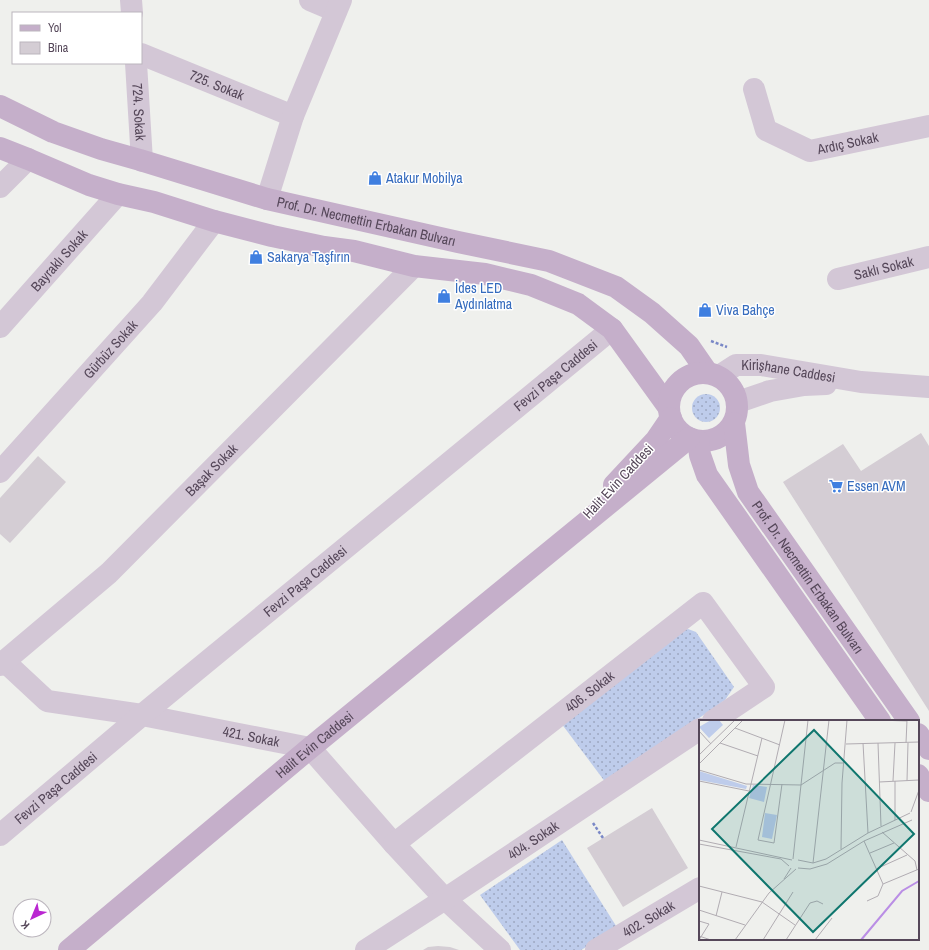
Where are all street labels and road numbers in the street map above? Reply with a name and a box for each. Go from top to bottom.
street label: 725. Sokak [187,66,247,104]
street label: 724. Sokak [128,83,150,141]
street label: Ardıç Sokak [815,128,880,158]
street label: Prof. Dr. Necmettin Erbakan Bulvarı [275,192,457,250]
street label: Bayraklı Sokak [27,226,91,295]
street label: Saklı Sokak [852,252,916,284]
street label: Gürbüz Sokak [79,316,142,382]
street label: Fevzi Paşa Caddesi [510,336,601,415]
street label: Kirişhane Caddesi [741,356,837,387]
street label: Başak Sokak [181,440,242,500]
street label: Halit Evin Caddesi [579,440,657,522]
street label: Prof. Dr. Necmettin Erbakan Bulvarı [748,497,868,657]
street label: Fevzi Paşa Caddesi [260,541,351,621]
street label: 406. Sokak [561,667,618,716]
street label: Halit Evin Caddesi [272,707,357,782]
street label: 421. Sokak [221,722,281,751]
street label: Fevzi Paşa Caddesi [11,748,101,828]
street label: 404. Sokak [504,817,562,864]
street label: 402. Sokak [619,896,678,941]

